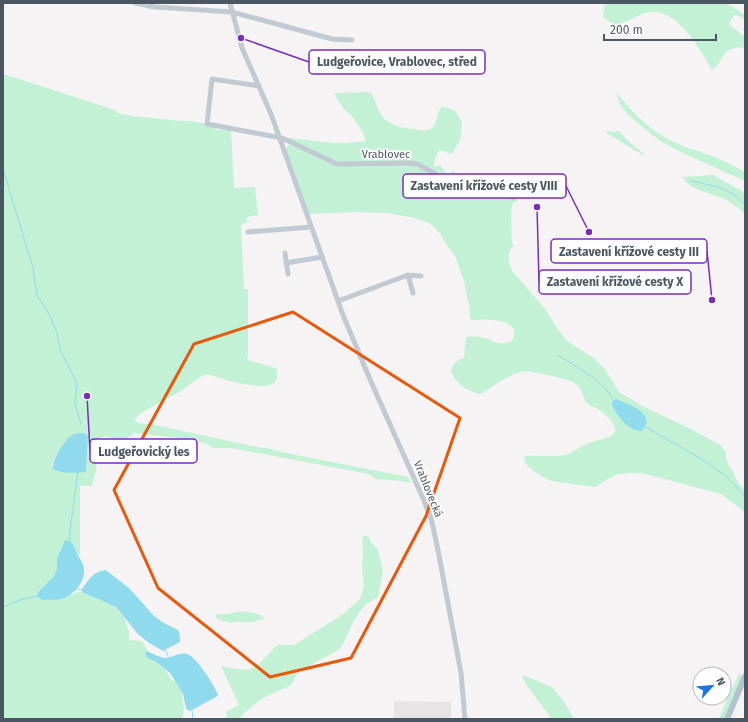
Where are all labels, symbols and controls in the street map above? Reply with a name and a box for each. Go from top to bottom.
scale bar [604,16,716,42]
text: 200 m [610,23,643,37]
callout: Ludgeřovice, Vrablovec, střed [309,50,485,74]
text: Ludgeřovice, Vrablovec, střed [317,55,477,69]
street label: Vrablovec [362,148,410,161]
callout: Zastavení křížové cesty VIII [403,174,566,198]
text: Zastavení křížové cesty VIII [411,179,557,193]
callout: Zastavení křížové cesty III [551,239,707,263]
text: Zastavení křížové cesty III [559,245,699,259]
callout: Zastavení křížové cesty X [539,270,691,294]
text: Zastavení křížové cesty X [547,275,684,289]
callout: Ludgeřovický les [90,439,197,463]
text: Ludgeřovický les [98,445,190,459]
street label: Vrablovecká [411,459,445,519]
north arrow [692,666,732,706]
text: N [713,675,728,688]

